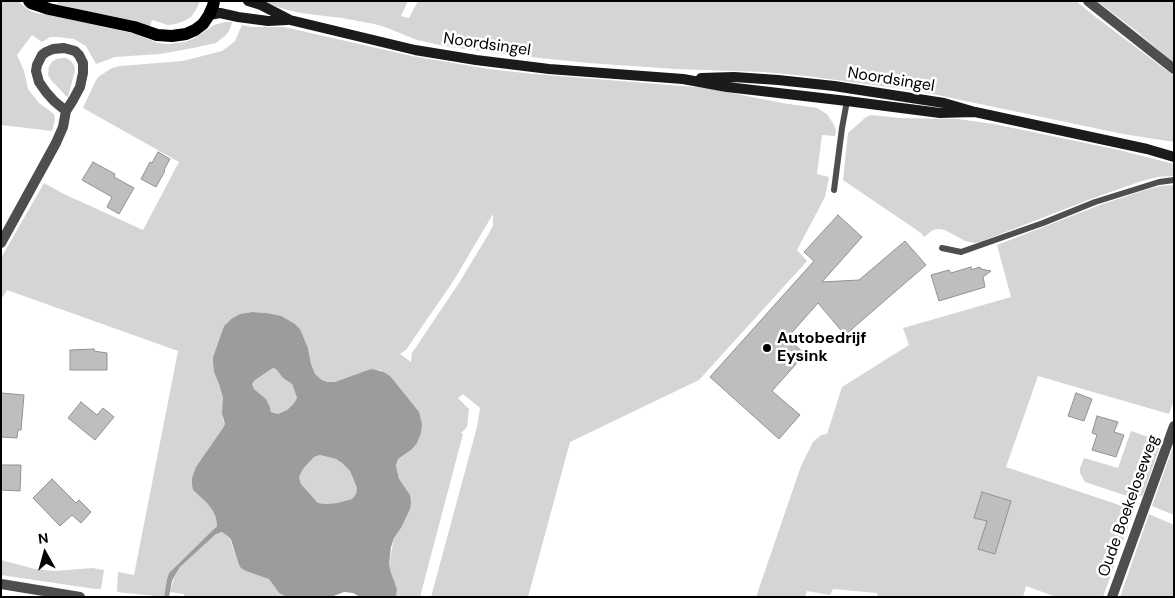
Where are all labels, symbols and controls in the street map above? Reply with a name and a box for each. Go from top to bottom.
street label: Noordsingel [442,29,532,61]
street label: Noordsingel [846,64,936,96]
place label: Autobedrijf Eysink [777,329,866,367]
marker: Autobedrijf Eysink [761,342,773,354]
street label: Oude Boekeloseweg [1094,432,1164,580]
north arrow [20,528,70,578]
text: N [37,529,49,548]

